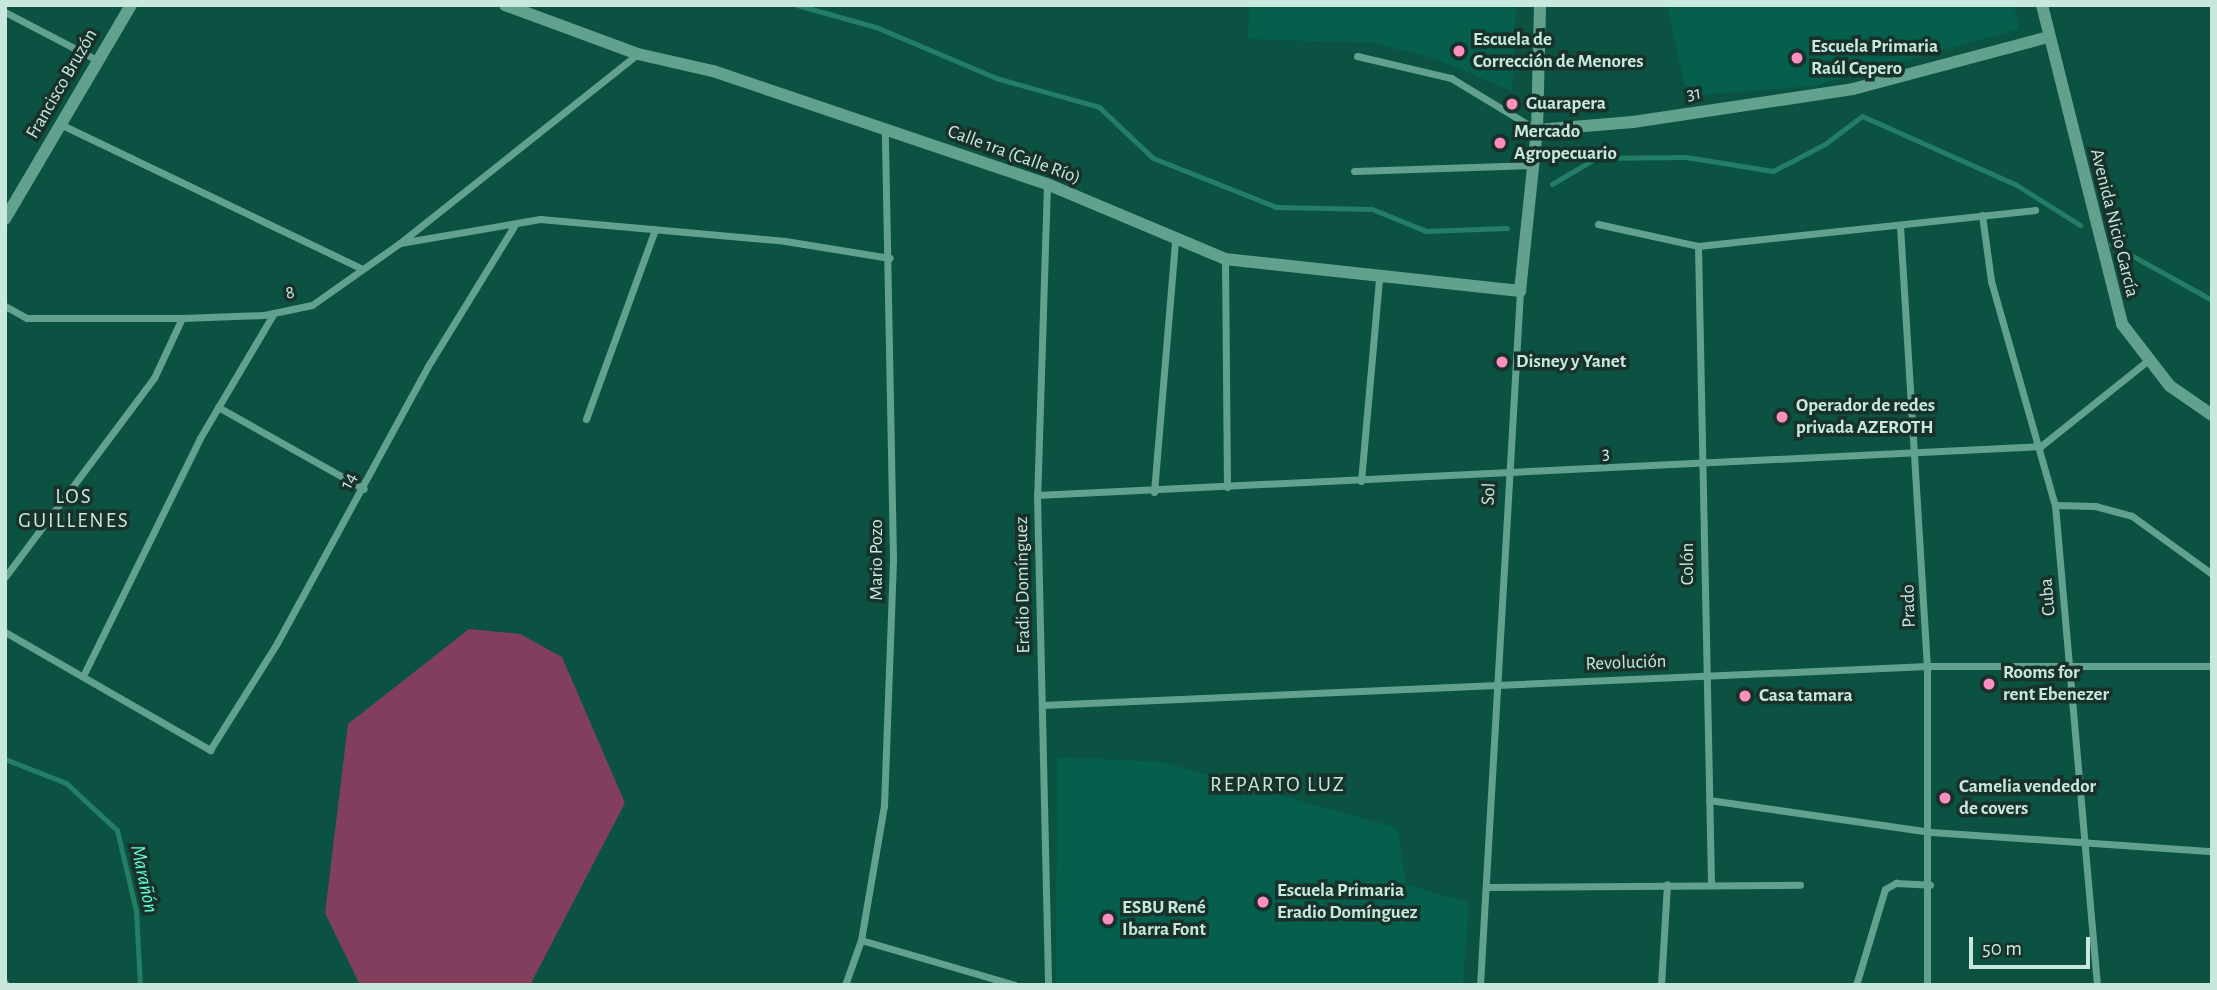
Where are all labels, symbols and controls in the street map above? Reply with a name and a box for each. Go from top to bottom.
street label: Francisco Bruzón [21,25,103,143]
place label: Escuela de Corrección de Menores [1473,29,1644,73]
place label: Escuela Primaria Raúl Cepero [1811,36,1938,80]
marker: Escuela de Corrección de Menores [1451,43,1467,59]
marker: Escuela Primaria Raúl Cepero [1789,50,1805,66]
street label: 31 [1685,82,1703,106]
place label: Guarapera [1526,93,1606,115]
marker: Guarapera [1504,96,1520,112]
street label: Calle 1ra (Calle Río) [944,120,1084,190]
place label: Mercado Agropecuario [1514,121,1617,165]
marker: Mercado Agropecuario [1492,135,1508,151]
street label: Avenida Nicio García [2085,147,2143,299]
street label: 8 [283,281,297,305]
place label: Disney y Yanet [1516,351,1626,373]
marker: Disney y Yanet [1494,354,1510,370]
place label: Operador de redes privada AZEROTH [1796,395,1935,439]
marker: Operador de redes privada AZEROTH [1774,409,1790,425]
street label: 3 [1601,442,1611,466]
street label: 14 [335,469,363,493]
street label: Sol [1477,482,1501,506]
district label: LOS GUILLENES [19,484,129,534]
street label: Eradio Domínguez [1010,516,1036,654]
street label: Mario Pozo [866,519,888,601]
street label: Colón [1677,543,1699,585]
street label: Cuba [2035,577,2061,617]
street label: Prado [1897,584,1921,628]
street label: Revolución [1585,650,1667,676]
place label: Rooms for rent Ebenezer [2003,662,2109,706]
marker: Rooms for rent Ebenezer [1981,676,1997,692]
place label: Casa tamara [1759,685,1853,707]
marker: Casa tamara [1737,688,1753,704]
district label: REPARTO LUZ [1211,772,1345,798]
place label: Camelia vendedor de covers [1959,776,2096,820]
marker: Camelia vendedor de covers [1937,790,1953,806]
water label: Marañón [125,843,163,915]
place label: Escuela Primaria Eradio Domínguez [1277,880,1418,924]
marker: Escuela Primaria Eradio Domínguez [1255,894,1271,910]
place label: ESBU René Ibarra Font [1122,897,1206,941]
marker: ESBU René Ibarra Font [1100,911,1116,927]
scale bar [1972,923,2093,967]
text: 50 m [1982,938,2022,959]

